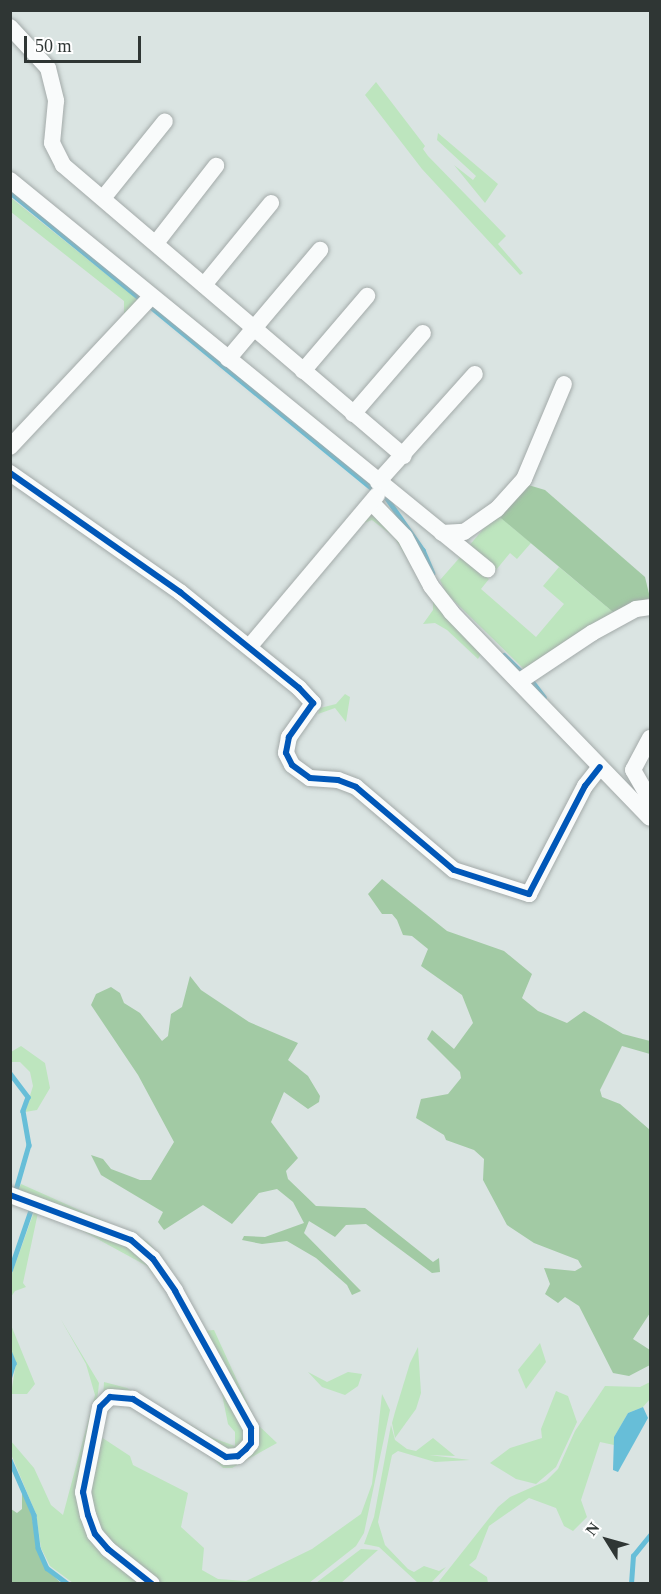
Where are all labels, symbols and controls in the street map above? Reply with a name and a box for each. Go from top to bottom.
scale bar [27,24,144,62]
text: 50 m [35,36,72,56]
north arrow [577,1510,637,1570]
text: N [582,1519,602,1539]

